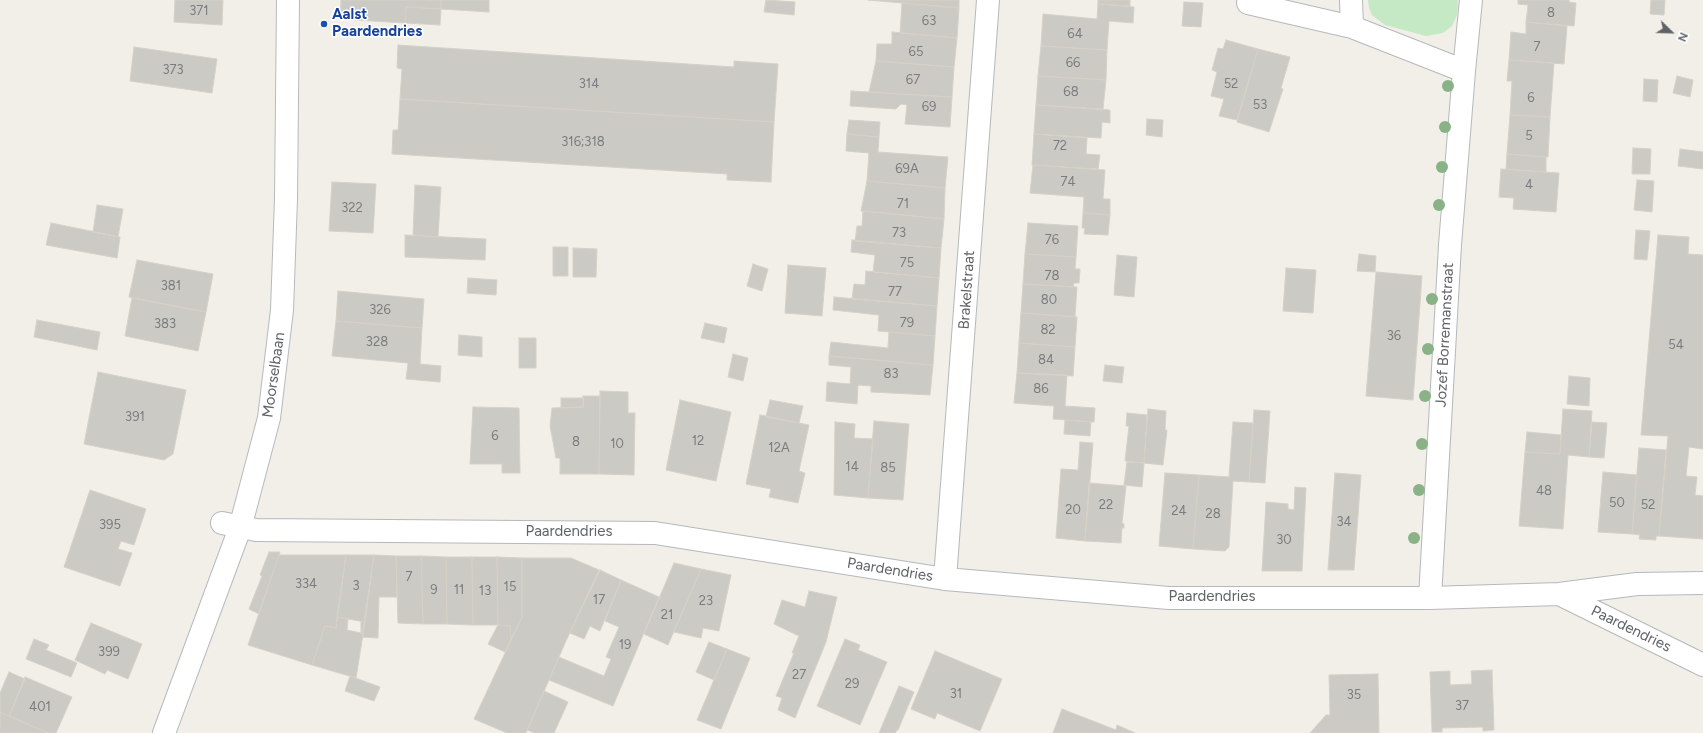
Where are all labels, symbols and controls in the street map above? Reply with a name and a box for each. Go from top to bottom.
house number: 371 [189,3,209,19]
house number: 8 [1547,5,1555,21]
place label: Aalst Paardendries [332,6,422,41]
north arrow [1651,12,1691,52]
house number: 63 [922,13,936,29]
marker: Aalst Paardendries [319,19,329,29]
house number: 64 [1067,26,1083,42]
text: N [1675,30,1690,43]
house number: 7 [1534,39,1540,55]
house number: 65 [909,44,923,60]
house number: 66 [1066,55,1080,71]
house number: 373 [162,62,184,78]
house number: 67 [906,72,920,88]
house number: 314 [579,76,599,92]
house number: 52 [1224,76,1238,92]
house number: 68 [1063,84,1079,100]
house number: 6 [1527,90,1535,106]
house number: 53 [1253,97,1267,113]
house number: 69 [922,99,936,115]
house number: 5 [1525,128,1533,144]
house number: 316;318 [561,134,605,150]
house number: 72 [1053,138,1067,154]
house number: 69A [895,161,919,177]
house number: 74 [1060,174,1076,190]
house number: 4 [1525,177,1533,193]
house number: 71 [897,196,909,212]
house number: 322 [341,200,363,216]
house number: 73 [892,225,906,241]
house number: 76 [1045,232,1059,248]
street label: Brakelstraat [955,250,979,330]
house number: 75 [900,255,914,271]
street label: Jozef Borremanstraat [1432,262,1458,408]
house number: 78 [1045,268,1059,284]
house number: 381 [161,278,181,294]
house number: 77 [888,284,902,300]
house number: 80 [1041,292,1057,308]
house number: 326 [369,302,391,318]
house number: 79 [900,315,914,331]
house number: 383 [154,316,176,332]
house number: 82 [1040,322,1056,338]
house number: 36 [1387,328,1401,344]
street label: Moorselbaan [259,331,289,419]
house number: 328 [366,334,388,350]
house number: 54 [1668,337,1684,353]
house number: 84 [1038,352,1054,368]
house number: 83 [883,366,899,382]
house number: 86 [1033,381,1049,397]
house number: 391 [125,409,145,425]
house number: 6 [491,428,499,444]
house number: 12 [692,433,704,449]
house number: 8 [572,434,580,450]
house number: 10 [610,436,624,452]
house number: 12A [768,440,790,456]
house number: 14 [845,459,859,475]
house number: 85 [880,460,896,476]
house number: 48 [1536,483,1552,499]
house number: 50 [1609,495,1625,511]
house number: 22 [1099,497,1113,513]
house number: 52 [1641,497,1655,513]
house number: 20 [1065,502,1081,518]
house number: 24 [1171,503,1187,519]
house number: 28 [1205,506,1221,522]
house number: 34 [1336,514,1352,530]
house number: 395 [99,517,121,533]
street label: Paardendries [526,523,612,541]
house number: 30 [1276,532,1292,548]
street label: Paardendries [846,554,934,586]
house number: 7 [406,569,412,585]
house number: 334 [295,576,317,592]
house number: 3 [352,578,360,594]
house number: 15 [504,579,516,595]
house number: 9 [430,582,438,598]
house number: 11 [454,582,464,598]
house number: 13 [479,583,491,599]
street label: Paardendries [1169,588,1255,606]
house number: 17 [593,592,605,608]
house number: 23 [699,593,713,609]
street label: Paardendries [1588,602,1674,656]
house number: 21 [661,607,673,623]
house number: 19 [619,637,631,653]
house number: 399 [98,644,120,660]
house number: 27 [792,667,806,683]
house number: 29 [845,676,859,692]
house number: 31 [950,686,962,702]
house number: 35 [1347,687,1361,703]
house number: 37 [1455,698,1469,714]
house number: 401 [29,699,51,715]

